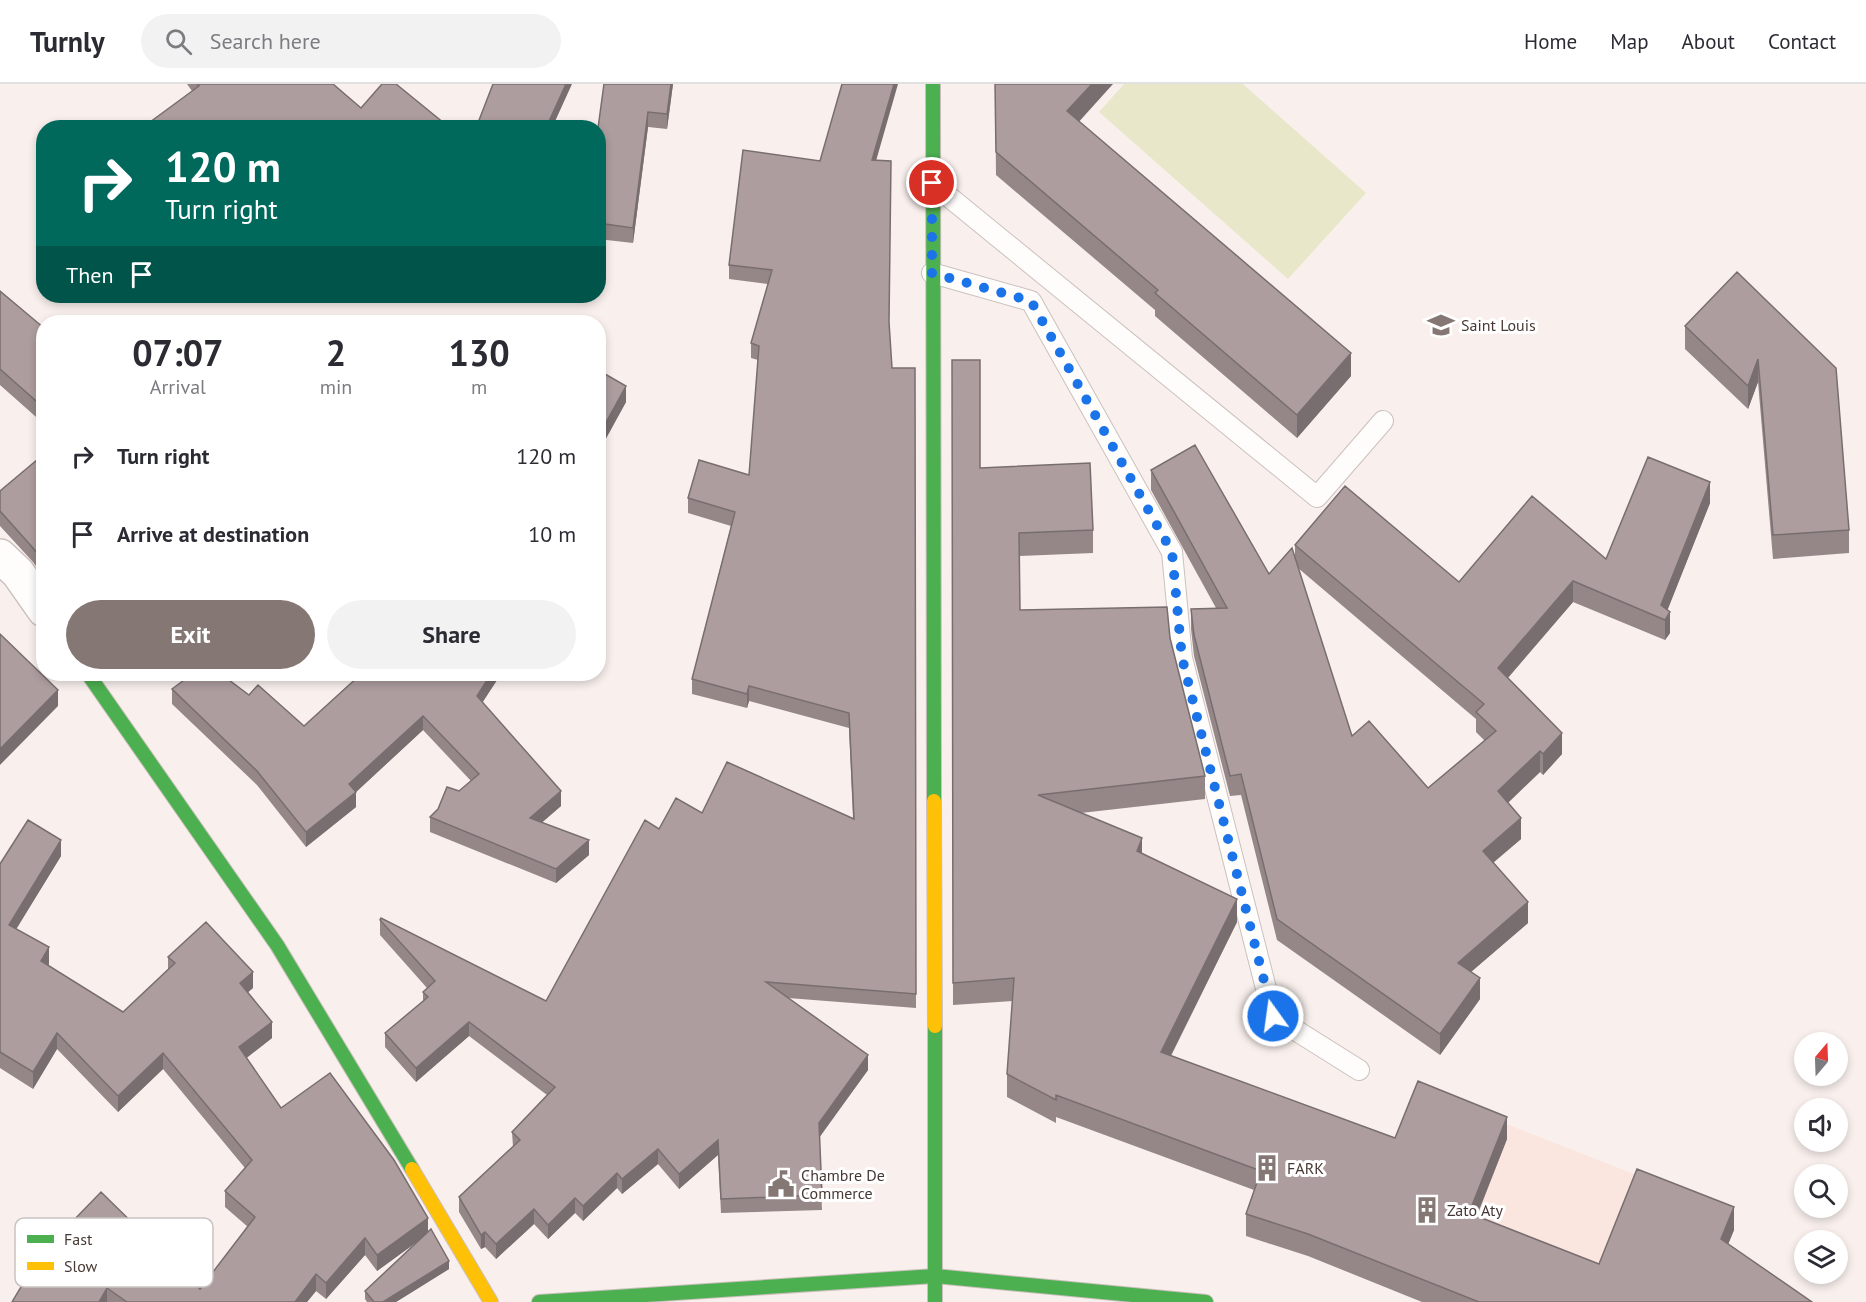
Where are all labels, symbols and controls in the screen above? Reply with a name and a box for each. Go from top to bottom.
search box [141,14,561,68]
text: Turnly [30,23,105,60]
icon: search [162,25,195,58]
text: Search here [210,27,321,55]
text: Home [1524,28,1577,55]
text: Map [1610,28,1649,55]
text: About [1682,28,1735,55]
text: Contact [1768,28,1836,55]
text: 120 m [165,139,281,194]
icon: right [66,144,144,222]
pin [906,157,957,208]
icon: arrive [915,166,948,199]
text: Turn right [165,192,278,226]
icon: arrive [125,258,158,291]
text: Then [66,261,113,289]
school or university icon: Saint Louis [1426,310,1456,340]
place label: Saint Louis [1461,315,1536,335]
text: 07:07 [132,329,224,376]
text: 2 [326,329,346,376]
text: 130 [449,329,510,376]
text: Arrival [150,374,206,400]
text: min [320,374,352,400]
text: m [471,374,487,400]
icon: right [66,440,99,473]
text: Turn right [117,442,209,470]
text: 120 m [516,442,576,470]
icon: arrive [66,518,99,551]
text: Arrive at destination [117,520,309,548]
text: 10 m [528,520,576,548]
button: Exit [66,600,315,669]
button: Share [327,600,576,669]
position arrow [1241,984,1305,1048]
north arrow [1794,1032,1848,1086]
map controls [1794,1032,1848,1284]
button: sound [1794,1098,1848,1152]
building icon: FARK [1252,1153,1282,1183]
place label: FARK [1287,1158,1324,1178]
button: search [1794,1164,1848,1218]
place label: Chambre De Commerce [801,1165,885,1203]
public building icon: Chambre De Commerce [766,1169,796,1199]
building icon: Zato Aty [1412,1195,1442,1225]
place label: Zato Aty [1447,1200,1503,1220]
legend [15,1218,213,1287]
text: Fast [64,1229,93,1249]
button: layers [1794,1230,1848,1284]
text: Slow [64,1256,98,1276]

